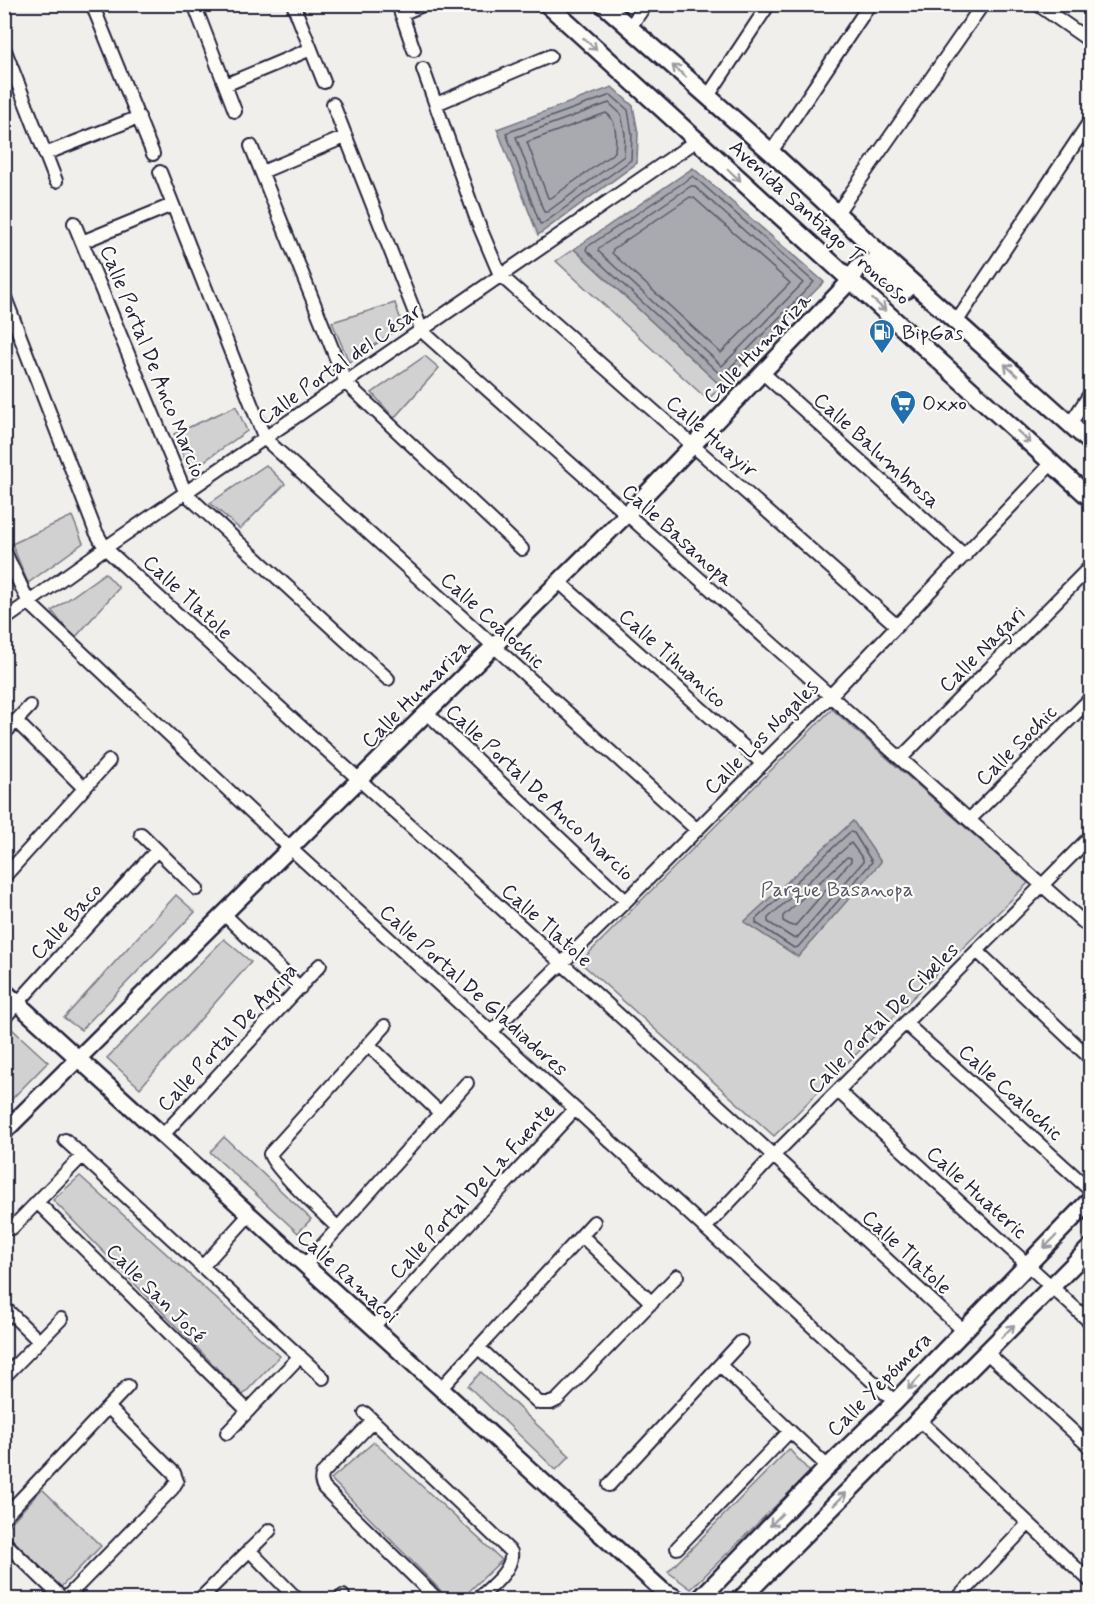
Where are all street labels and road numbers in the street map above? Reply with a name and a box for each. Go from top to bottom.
street label: Avenida Santiago Troncoso [723,134,916,312]
street label: Calle Portal De Anco Marcio [93,241,212,482]
street label: Calle Humariza [697,287,818,410]
street label: Calle Portal del César [252,297,427,432]
street label: Calle Balumbrosa [807,386,946,515]
street label: Calle Huayir [659,389,763,485]
street label: Calle Basanopa [615,478,740,594]
street label: Calle Tlatole [136,549,238,647]
street label: Calle Coalochic [434,566,551,675]
street label: Calle Nagari [933,600,1034,701]
street label: Calle Tihuanico [612,603,733,715]
street label: Calle Humariza [356,632,478,755]
street label: Calle Los Nogales [698,674,825,801]
street label: Calle Portal De Anco Marcio [439,698,640,888]
street label: Calle Sochic [970,699,1064,793]
street label: Calle Baco [24,877,109,966]
street label: Calle Tlatole [495,877,598,974]
street label: Calle Portal De Gladiadores [373,898,574,1083]
street label: Calle Portal De Cibeles [802,937,966,1101]
street label: Calle Portal De Agripa [151,957,304,1118]
street label: Calle Coalochic [952,1038,1069,1147]
street label: Calle Portal De La Fuente [383,1097,562,1286]
street label: Calle Huateric [920,1140,1033,1246]
street label: Calle Tlatole [855,1204,957,1302]
street label: Calle Ramacoi [290,1223,404,1330]
street label: Calle San José [99,1238,211,1350]
street label: Calle Yepómera [821,1326,938,1443]

